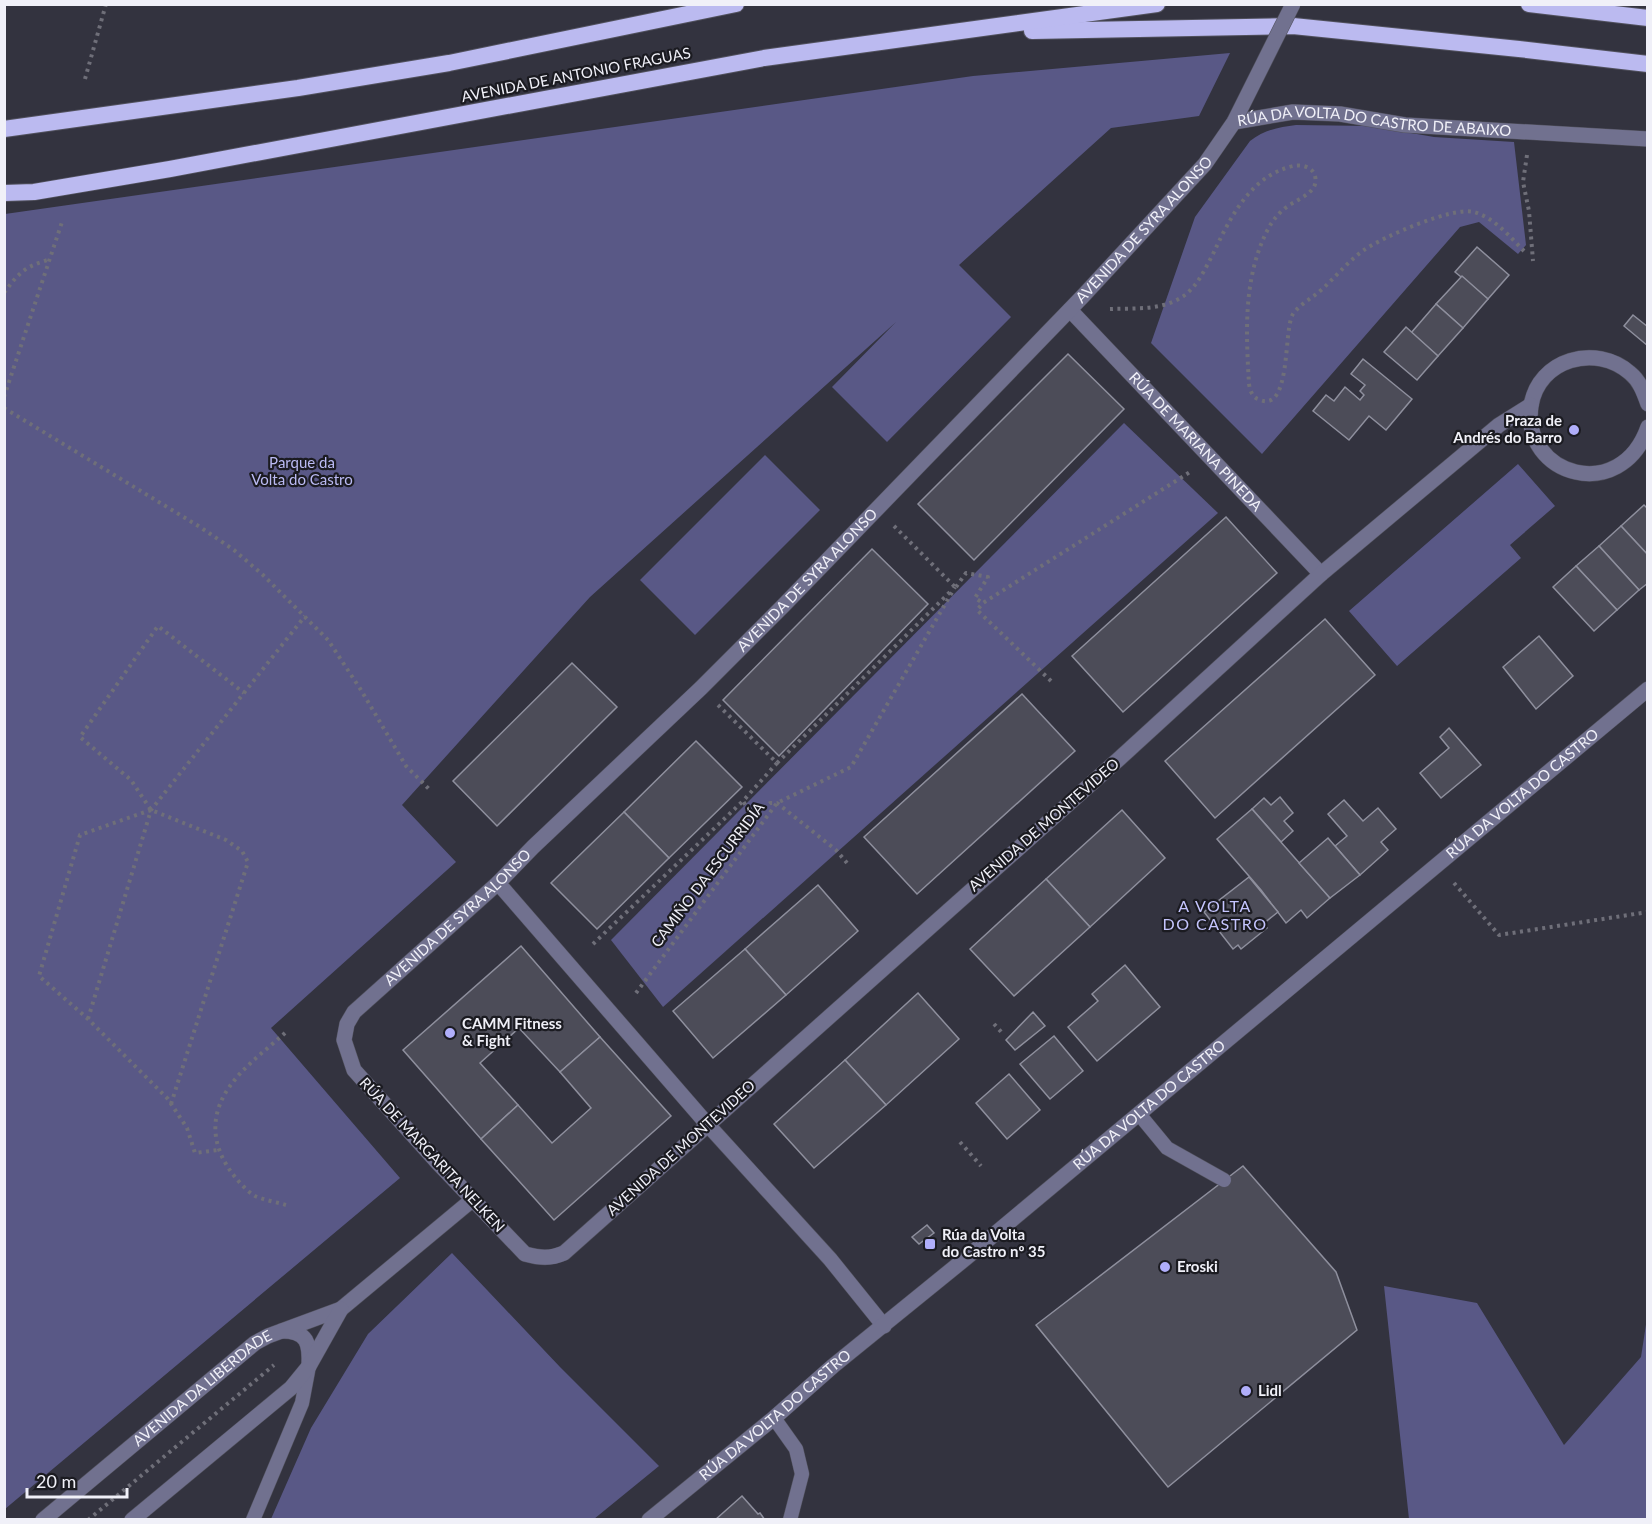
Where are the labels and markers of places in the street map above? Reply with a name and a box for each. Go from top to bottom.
place label: Praza de Andrés do Barro [1452,411,1562,446]
marker: Praza de Andrés do Barro [1567,423,1581,437]
place label: CAMM Fitness & Fight [462,1014,562,1049]
marker: CAMM Fitness & Fight [443,1026,457,1040]
place label: Rúa da Volta do Castro nº 35 [942,1225,1045,1260]
marker: Rúa da Volta do Castro nº 35 [923,1237,937,1251]
place label: Eroski [1177,1257,1218,1275]
marker: Eroski [1158,1260,1172,1274]
place label: Lidl [1258,1381,1282,1399]
marker: Lidl [1239,1384,1253,1398]

